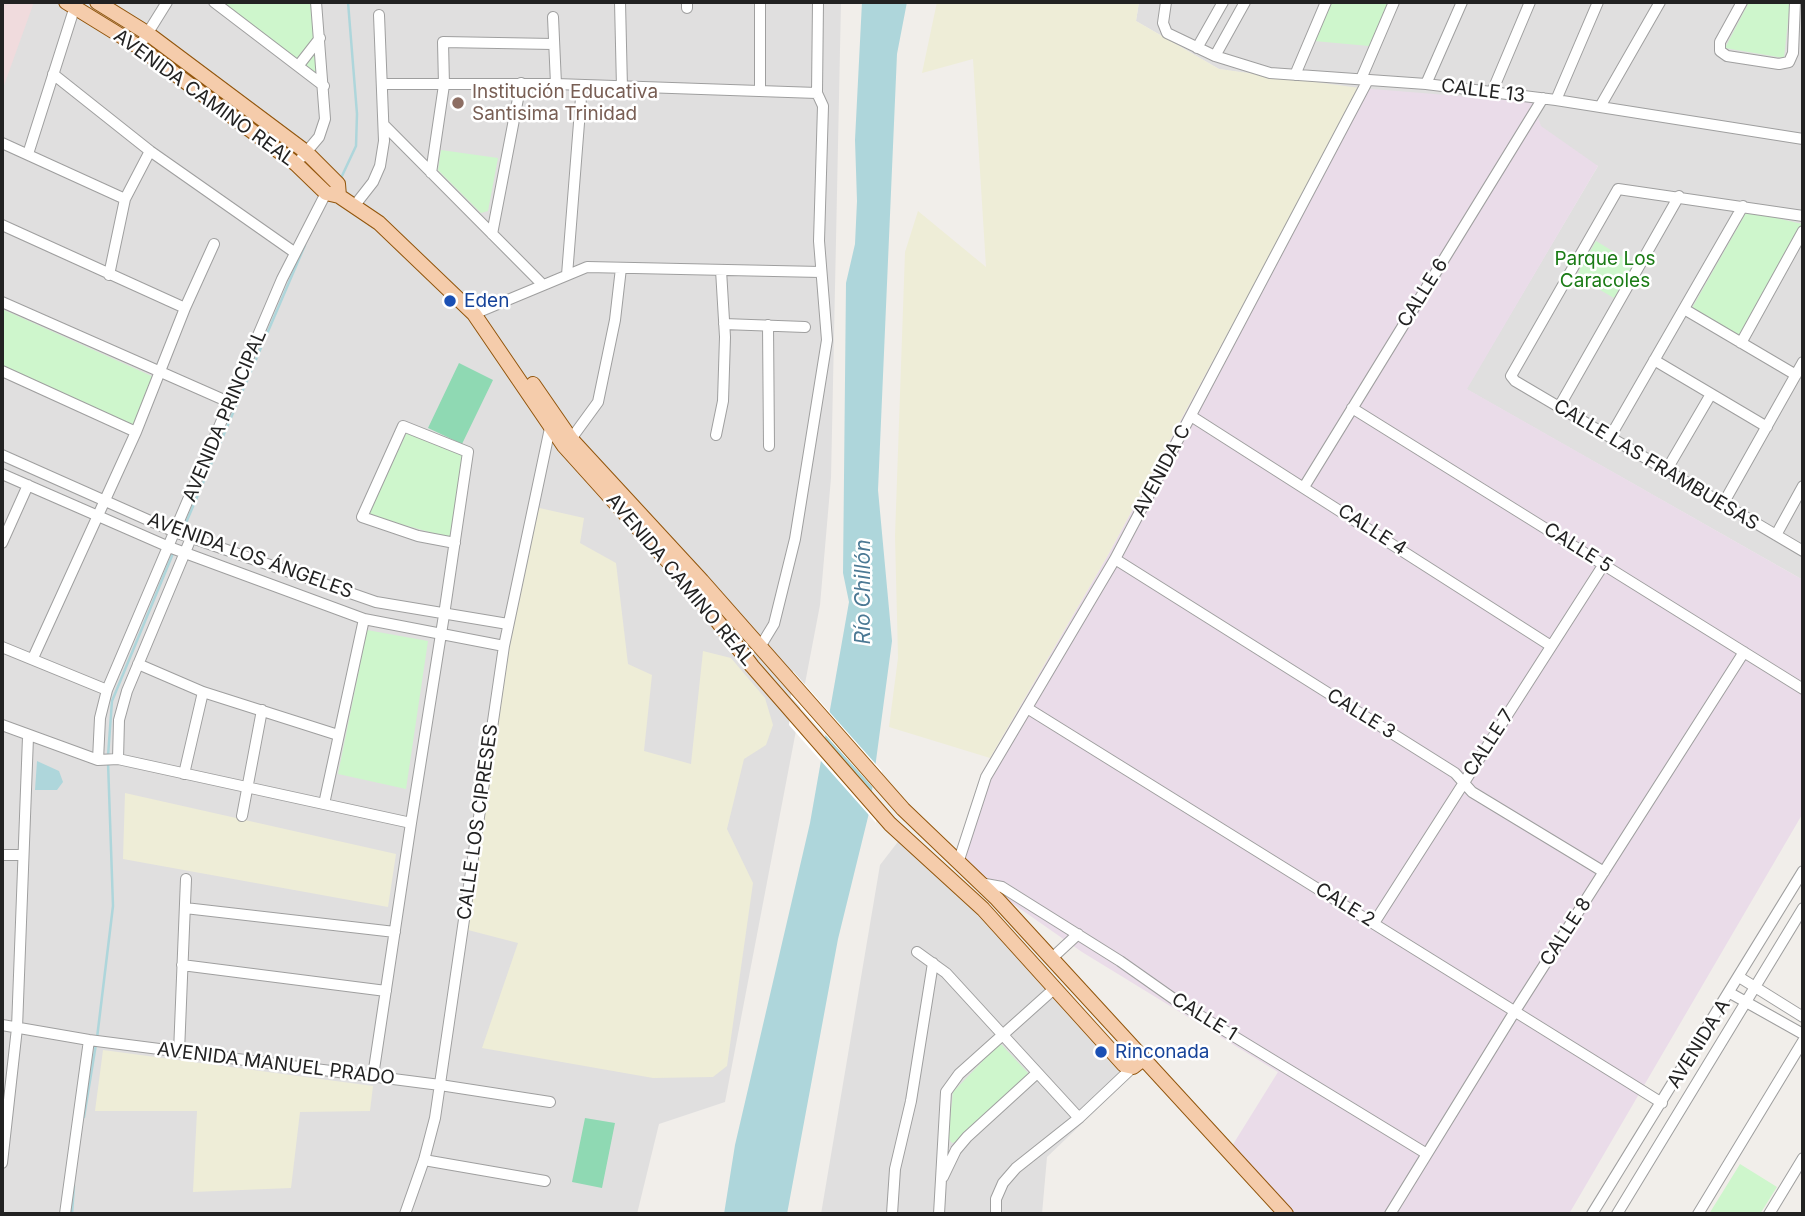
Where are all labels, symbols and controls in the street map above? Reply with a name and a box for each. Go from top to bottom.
street label: AVENIDA CAMINO REAL [109,25,299,171]
street label: CALLE 13 [1440,75,1526,107]
place label: Institución Educativa Santisima Trinidad [472,81,658,125]
marker: Institución Educativa Santisima Trinidad [450,95,466,111]
park label: Parque Los Caracoles [1554,248,1656,292]
street label: CALLE 6 [1393,254,1453,332]
place label: Eden [464,290,509,312]
marker: Eden [442,293,458,309]
street label: AVENIDA PRINCIPAL [178,327,272,505]
street label: CALLE LAS FRAMBUESAS [1549,395,1763,535]
street label: AVENIDA C [1128,421,1196,521]
street label: AVENIDA CAMINO REAL [601,489,759,671]
street label: CALLE 4 [1333,499,1411,561]
street label: AVENIDA LOS ÁNGELES [144,508,356,604]
street label: CALLE 5 [1540,518,1616,578]
water label: Río Chillón [851,539,877,645]
street label: CALLE 3 [1322,684,1400,744]
street label: CALLE 7 [1459,705,1519,781]
street label: CALLE LOS CIPRESES [453,723,503,921]
street label: CALE 2 [1311,878,1379,932]
street label: CALLE 8 [1536,894,1596,970]
street label: CALLE 1 [1167,988,1241,1046]
street label: AVENIDA A [1663,995,1735,1093]
street label: AVENIDA MANUEL PRADO [156,1038,396,1090]
place label: Rinconada [1115,1041,1209,1063]
marker: Rinconada [1093,1044,1109,1060]

